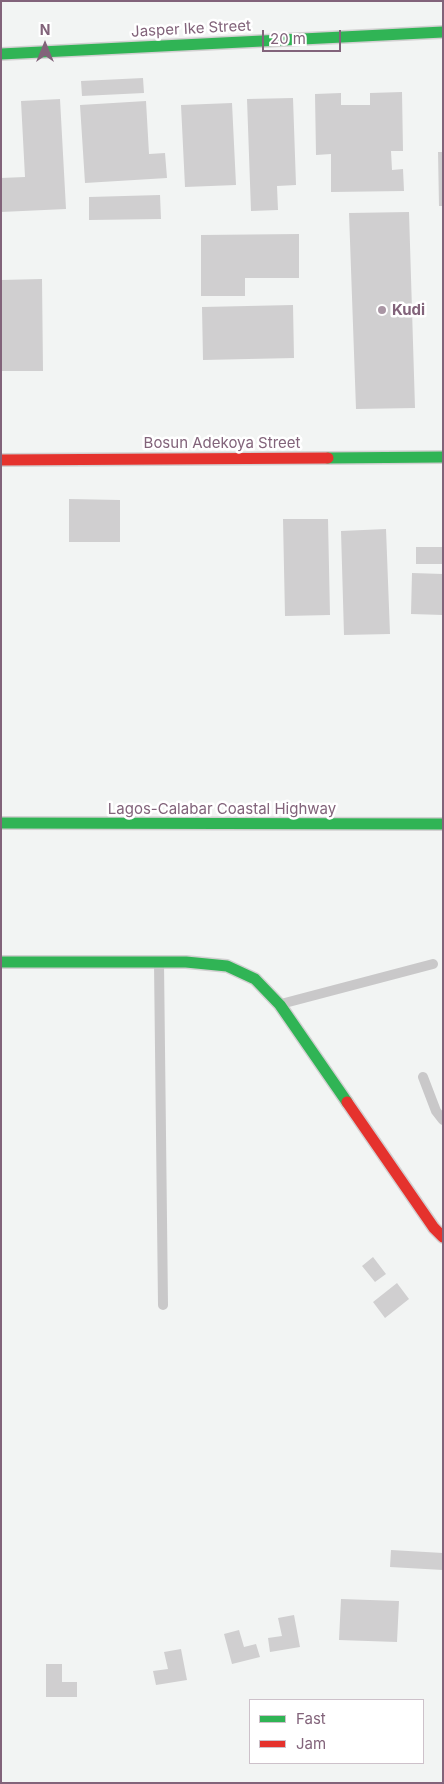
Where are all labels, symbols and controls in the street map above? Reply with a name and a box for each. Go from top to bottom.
street label: Jasper Ike Street [131,17,251,41]
north arrow [20,20,70,70]
scale bar [264,20,343,52]
text: N [40,21,50,38]
text: 20 m [270,29,306,48]
place label: Kudi [392,301,425,319]
marker: Kudi [376,304,388,316]
street label: Bosun Adekoya Street [144,434,300,452]
street label: Lagos-Calabar Coastal Highway [108,800,336,818]
legend [249,1699,424,1764]
text: Fast [296,1709,326,1728]
text: Jam [296,1734,326,1753]

